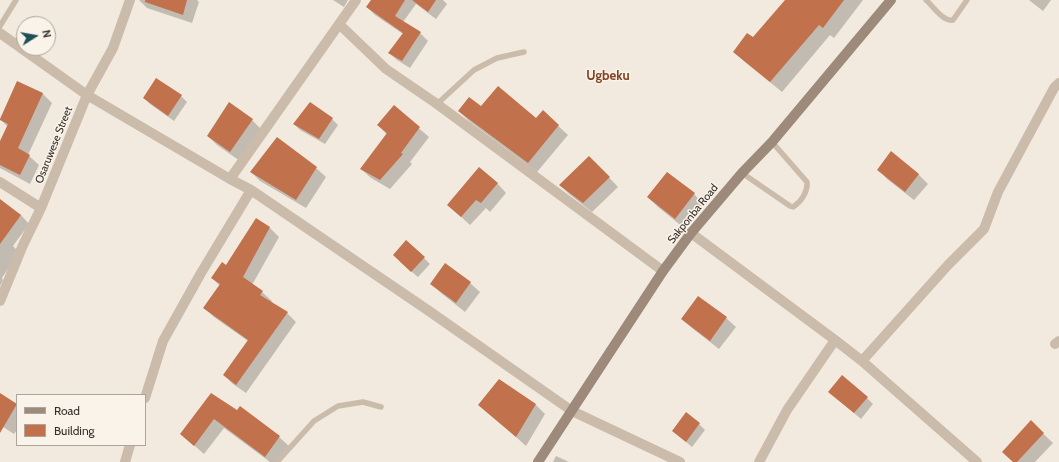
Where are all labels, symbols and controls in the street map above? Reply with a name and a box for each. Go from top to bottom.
north arrow [16,16,56,56]
text: N [39,29,54,39]
district label: Ugbeku [586,68,630,84]
street label: Osaruwese Street [33,105,75,185]
street label: Sakponba Road [665,182,721,246]
legend [16,394,146,446]
text: Road [54,403,80,418]
text: Building [54,423,95,438]

